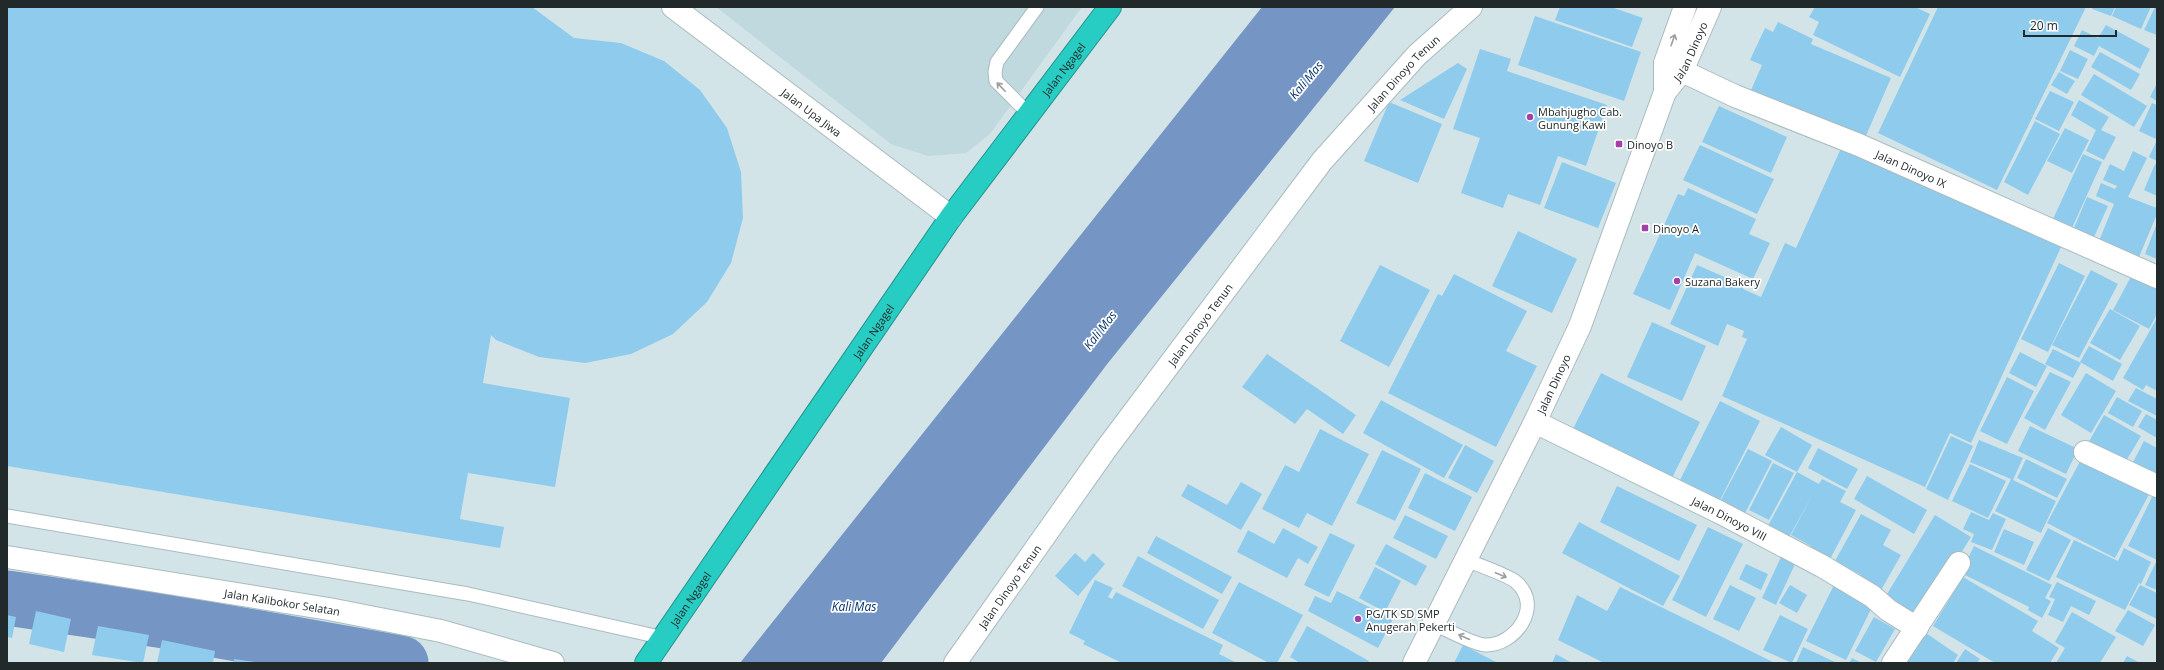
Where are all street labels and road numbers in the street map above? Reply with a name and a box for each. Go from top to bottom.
street label: Jalan Dinoyo [1669,19,1710,85]
street label: Jalan Dinoyo Tenun [1363,31,1442,114]
street label: Jalan Ngagel [1037,39,1088,99]
street label: Jalan Upa Jiwa [778,84,845,139]
street label: Jalan Dinoyo IX [1873,146,1950,191]
street label: Jalan Dinoyo Tenun [1163,280,1235,369]
street label: Jalan Ngagel [848,301,897,362]
street label: Jalan Dinoyo [1532,351,1573,417]
street label: Jalan Dinoyo VIII [1689,492,1770,543]
street label: Jalan Dinoyo Tenun [974,541,1044,632]
street label: Jalan Ngagel [666,568,714,630]
street label: Jalan Kalibokor Selatan [222,585,342,619]

